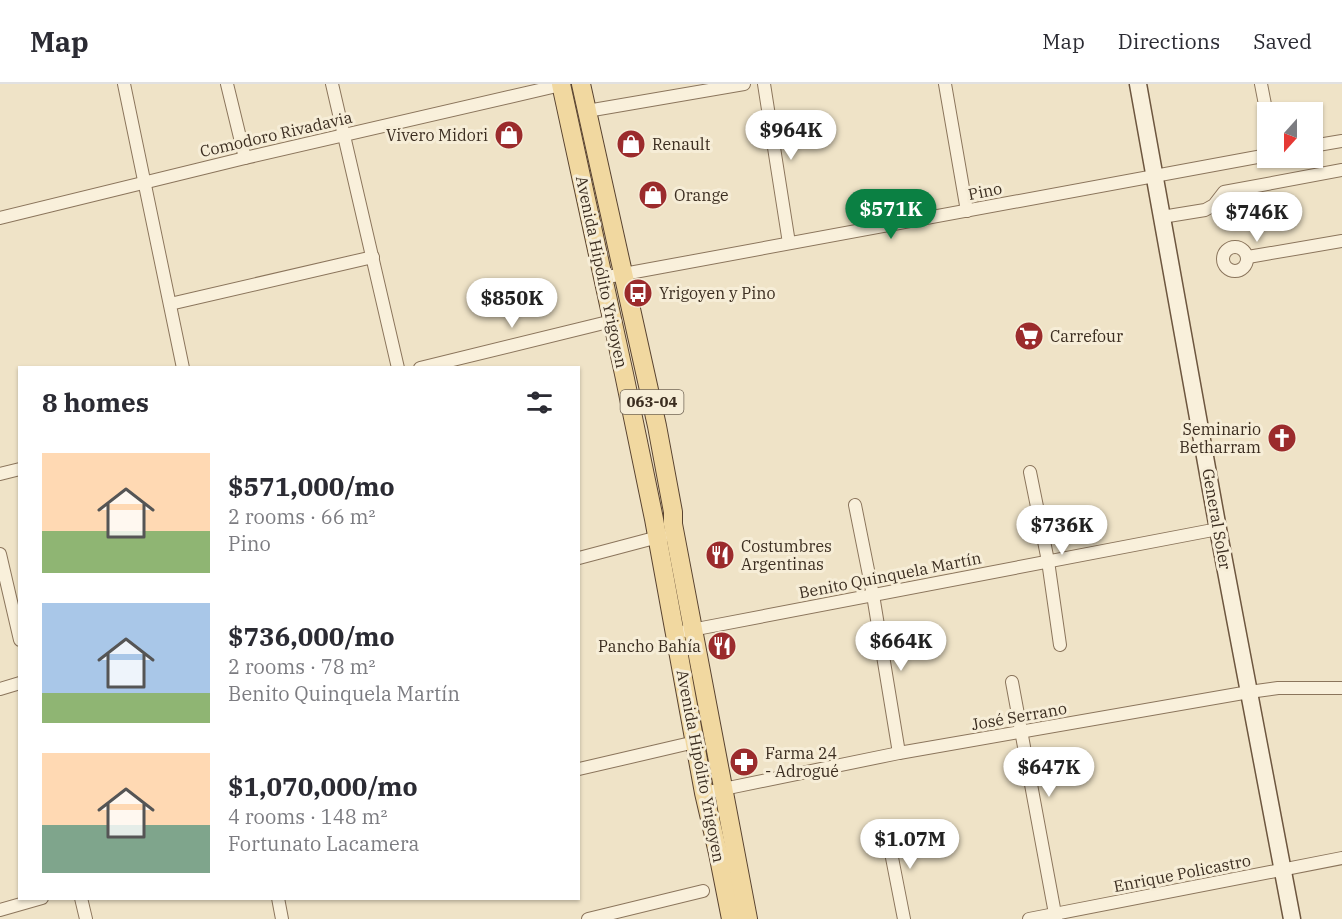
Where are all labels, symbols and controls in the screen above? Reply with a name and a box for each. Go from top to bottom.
text: Map [30,23,89,60]
text: Map [1042,27,1085,55]
text: Directions [1118,27,1220,55]
text: Saved [1253,27,1312,55]
north arrow [1257,102,1323,168]
map controls [1257,102,1323,168]
street label: Comodoro Rivadavia [198,107,354,161]
pin: $964K [749,110,833,161]
text: $964K [759,116,823,143]
shop icon: Vivero Midori [493,119,525,151]
place label: Vivero Midori [386,125,488,145]
shop icon: Renault [615,128,647,160]
place label: Renault [652,134,711,154]
street label: Avenida Hipólito Yrigoyen [572,174,632,370]
street label: Pino [966,178,1004,204]
shop icon: Orange [637,179,669,211]
place label: Orange [674,185,729,205]
pin: $571K [849,189,933,240]
pin: $746K [1215,192,1299,243]
text: $571K [859,195,923,222]
text: $746K [1225,198,1289,225]
bus stop icon: Yrigoyen y Pino [622,277,654,309]
pin: $850K [470,278,554,329]
place label: Yrigoyen y Pino [659,283,775,303]
text: $850K [480,284,544,311]
supermarket icon: Carrefour [1013,320,1045,352]
place label: Carrefour [1050,326,1123,346]
text: 8 homes [42,385,149,419]
icon: filters [523,386,556,419]
road number: 063-04 [620,390,684,414]
place label: Seminario Betharram [1179,419,1261,457]
church icon: Seminario Betharram [1266,422,1298,454]
street label: General Soler [1198,467,1236,571]
text: $571,000/mo [228,469,395,503]
icon: home [90,477,162,549]
text: 2 rooms · 66 m² [228,503,375,530]
pin: $736K [1020,505,1104,556]
text: $736K [1030,511,1094,538]
text: Pino [228,530,271,557]
place label: Costumbres Argentinas [741,536,832,574]
restaurant icon: Costumbres Argentinas [704,539,736,571]
street label: Benito Quinquela Martín [797,547,983,603]
text: $736,000/mo [228,619,395,653]
pin: $664K [859,621,943,672]
icon: home [90,627,162,699]
text: $664K [869,627,933,654]
restaurant icon: Pancho Bahía [706,630,738,662]
place label: Pancho Bahía [598,636,701,656]
text: 2 rooms · 78 m² [228,653,375,680]
street label: Avenida Hipólito Yrigoyen [672,668,730,864]
text: Benito Quinquela Martín [228,680,460,707]
street label: José Serrano [970,698,1068,734]
place label: Farma 24 - Adrogué [765,743,839,781]
pharmacy icon: Farma 24 - Adrogué [728,746,760,778]
pin: $647K [1007,747,1091,798]
text: $647K [1017,753,1081,780]
text: $1,070,000/mo [228,769,418,803]
icon: home [90,777,162,849]
text: 4 rooms · 148 m² [228,803,387,830]
pin: $1.07M [861,819,959,870]
text: $1.07M [874,825,946,852]
text: Fortunato Lacamera [228,830,420,857]
street label: Enrique Policastro [1112,850,1252,896]

